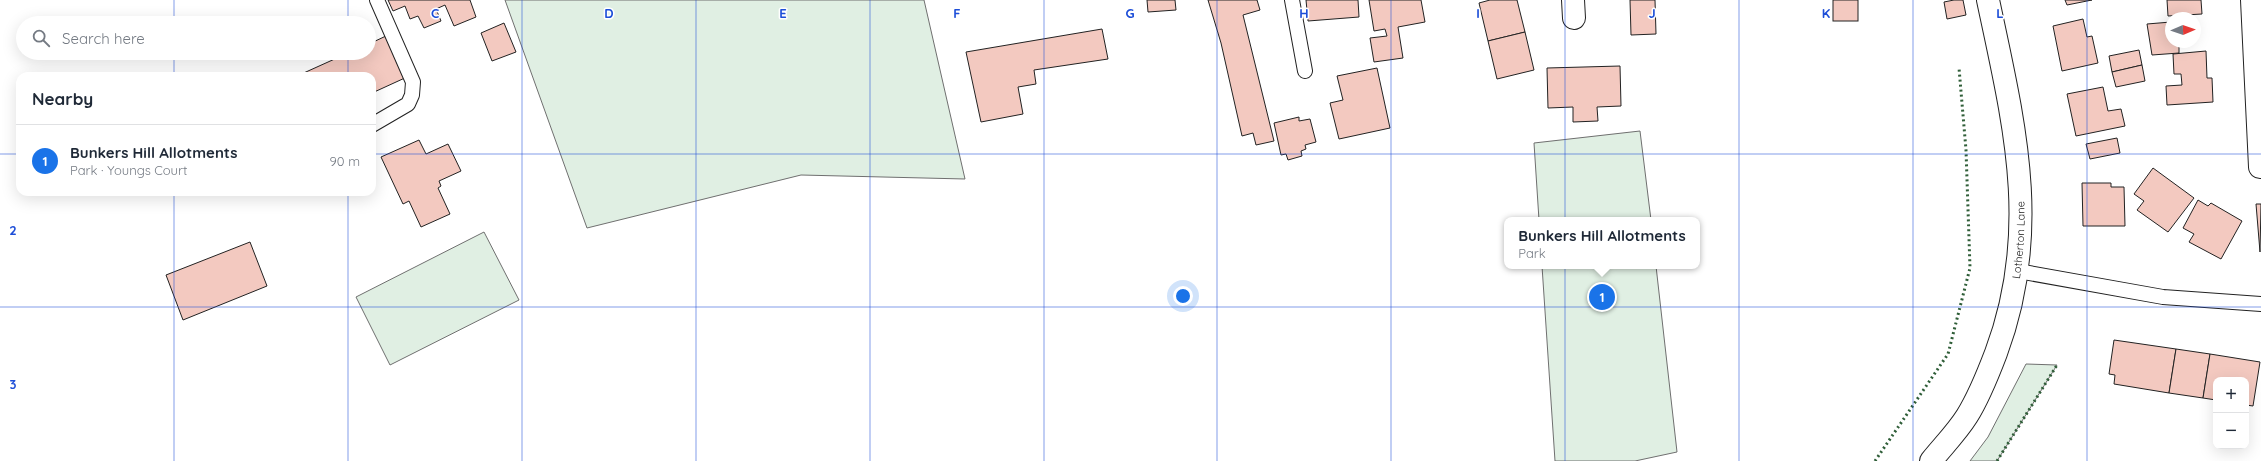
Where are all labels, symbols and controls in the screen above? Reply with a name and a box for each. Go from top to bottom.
text: C [431,5,439,21]
text: D [604,5,614,21]
text: E [779,5,787,21]
text: F [953,5,961,21]
text: G [1125,5,1135,21]
text: H [1299,5,1309,21]
text: I [1476,5,1480,21]
text: J [1648,5,1656,21]
text: K [1822,5,1831,21]
text: L [1996,5,2004,21]
north arrow [2165,12,2201,48]
search box [16,16,376,60]
icon: search [30,27,52,49]
text: Search here [62,29,145,48]
text: Nearby [32,88,93,109]
text: Bunkers Hill Allotments [70,143,238,162]
text: 1 [42,153,48,169]
text: 90 m [330,153,360,169]
text: Park · Youngs Court [70,162,187,178]
street label: Lotherton Lane [2009,201,2028,280]
popup [1504,217,1700,269]
text: 2 [9,222,17,238]
text: Bunkers Hill Allotments [1518,226,1686,245]
text: Park [1518,245,1546,261]
pin: 1 [1589,282,1615,312]
your location [1173,286,1193,306]
text: 3 [10,376,17,392]
map controls [2213,377,2249,449]
button: + [2213,377,2249,413]
button: − [2213,413,2249,449]

